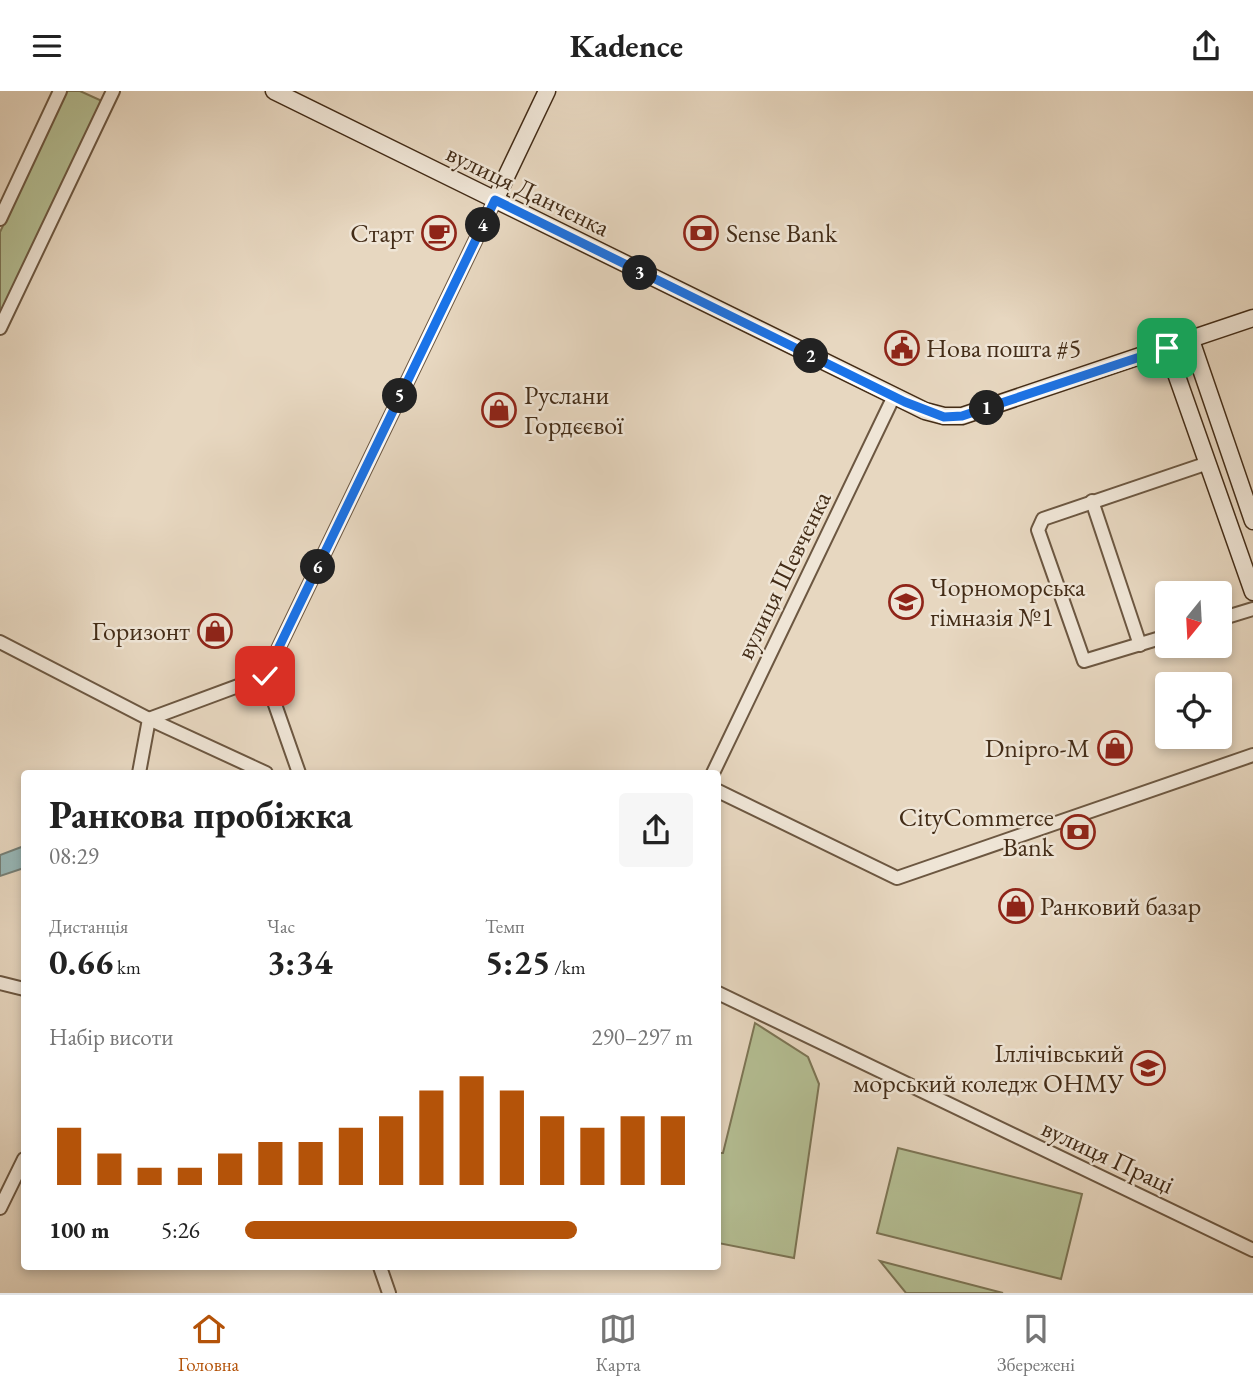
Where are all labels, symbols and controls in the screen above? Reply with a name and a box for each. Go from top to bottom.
text: Kadence [570,25,683,67]
icon: menu [28,27,66,65]
icon: share [1187,27,1225,65]
street label: вулиця Данченка [441,136,616,245]
pin: 4 [466,207,500,243]
text: 4 [477,212,488,237]
cafe icon: Старт [420,214,458,252]
bank icon: Sense Bank [682,214,720,252]
place label: Старт [350,216,414,250]
place label: Sense Bank [726,216,838,250]
pin: 3 [622,255,658,291]
text: 3 [634,260,645,285]
pin [1137,318,1197,378]
public building icon: Нова пошта #5 [883,329,921,367]
icon: arrive [1148,329,1186,367]
place label: Нова пошта #5 [926,331,1081,365]
pin: 2 [794,338,828,373]
text: 2 [805,343,816,368]
place label: Руслани Гордєєвої [524,378,624,442]
pin: 5 [382,379,418,413]
text: 5 [394,383,405,408]
shop icon: Руслани Гордєєвої [480,391,518,429]
pin: 1 [970,391,1004,425]
text: 1 [981,395,992,420]
street label: вулиця Шевченка [728,485,839,665]
pin: 6 [300,549,336,585]
text: 6 [312,554,323,579]
place label: Чорноморська гімназія №1 [930,570,1086,634]
north arrow [1155,581,1232,658]
map controls [1155,581,1232,749]
school or university icon: Чорноморська гімназія №1 [887,583,925,621]
shop icon: Горизонт [196,612,234,650]
place label: Горизонт [92,614,190,648]
pin [235,646,295,706]
icon: check [246,657,284,695]
button: locate [1155,672,1232,749]
shop icon: Dnipro-M [1096,729,1134,767]
place label: Dnipro-M [985,731,1090,765]
text: Ранкова пробіжка [49,790,353,839]
button: share [619,793,693,867]
place label: CityCommerce Bank [899,800,1055,864]
bank icon: CityCommerce Bank [1059,813,1097,851]
text: 08:29 [49,841,99,871]
shop icon: Ранковий базар [997,887,1035,925]
place label: Ранковий базар [1040,889,1201,923]
text: Дистанція [49,914,128,939]
text: Час [267,914,295,939]
text: Темп [485,914,525,939]
text: 0.66 [49,939,113,984]
text: 3:34 [267,939,332,984]
text: 5:25 [485,939,550,984]
text: km [113,955,141,980]
text: /km [550,955,586,980]
text: Набір висоти [49,1022,173,1052]
text: 290–297 m [592,1022,693,1052]
place label: Іллічівський морський коледж ОНМУ [853,1036,1124,1100]
school or university icon: Іллічівський морський коледж ОНМУ [1129,1049,1167,1087]
street label: вулиця Праці [1036,1111,1180,1201]
text: 100 m [49,1215,110,1245]
text: 5:26 [161,1215,200,1245]
tab: Головна [178,1310,239,1377]
tab: Карта [595,1310,641,1377]
tab: Збережені [997,1310,1075,1377]

